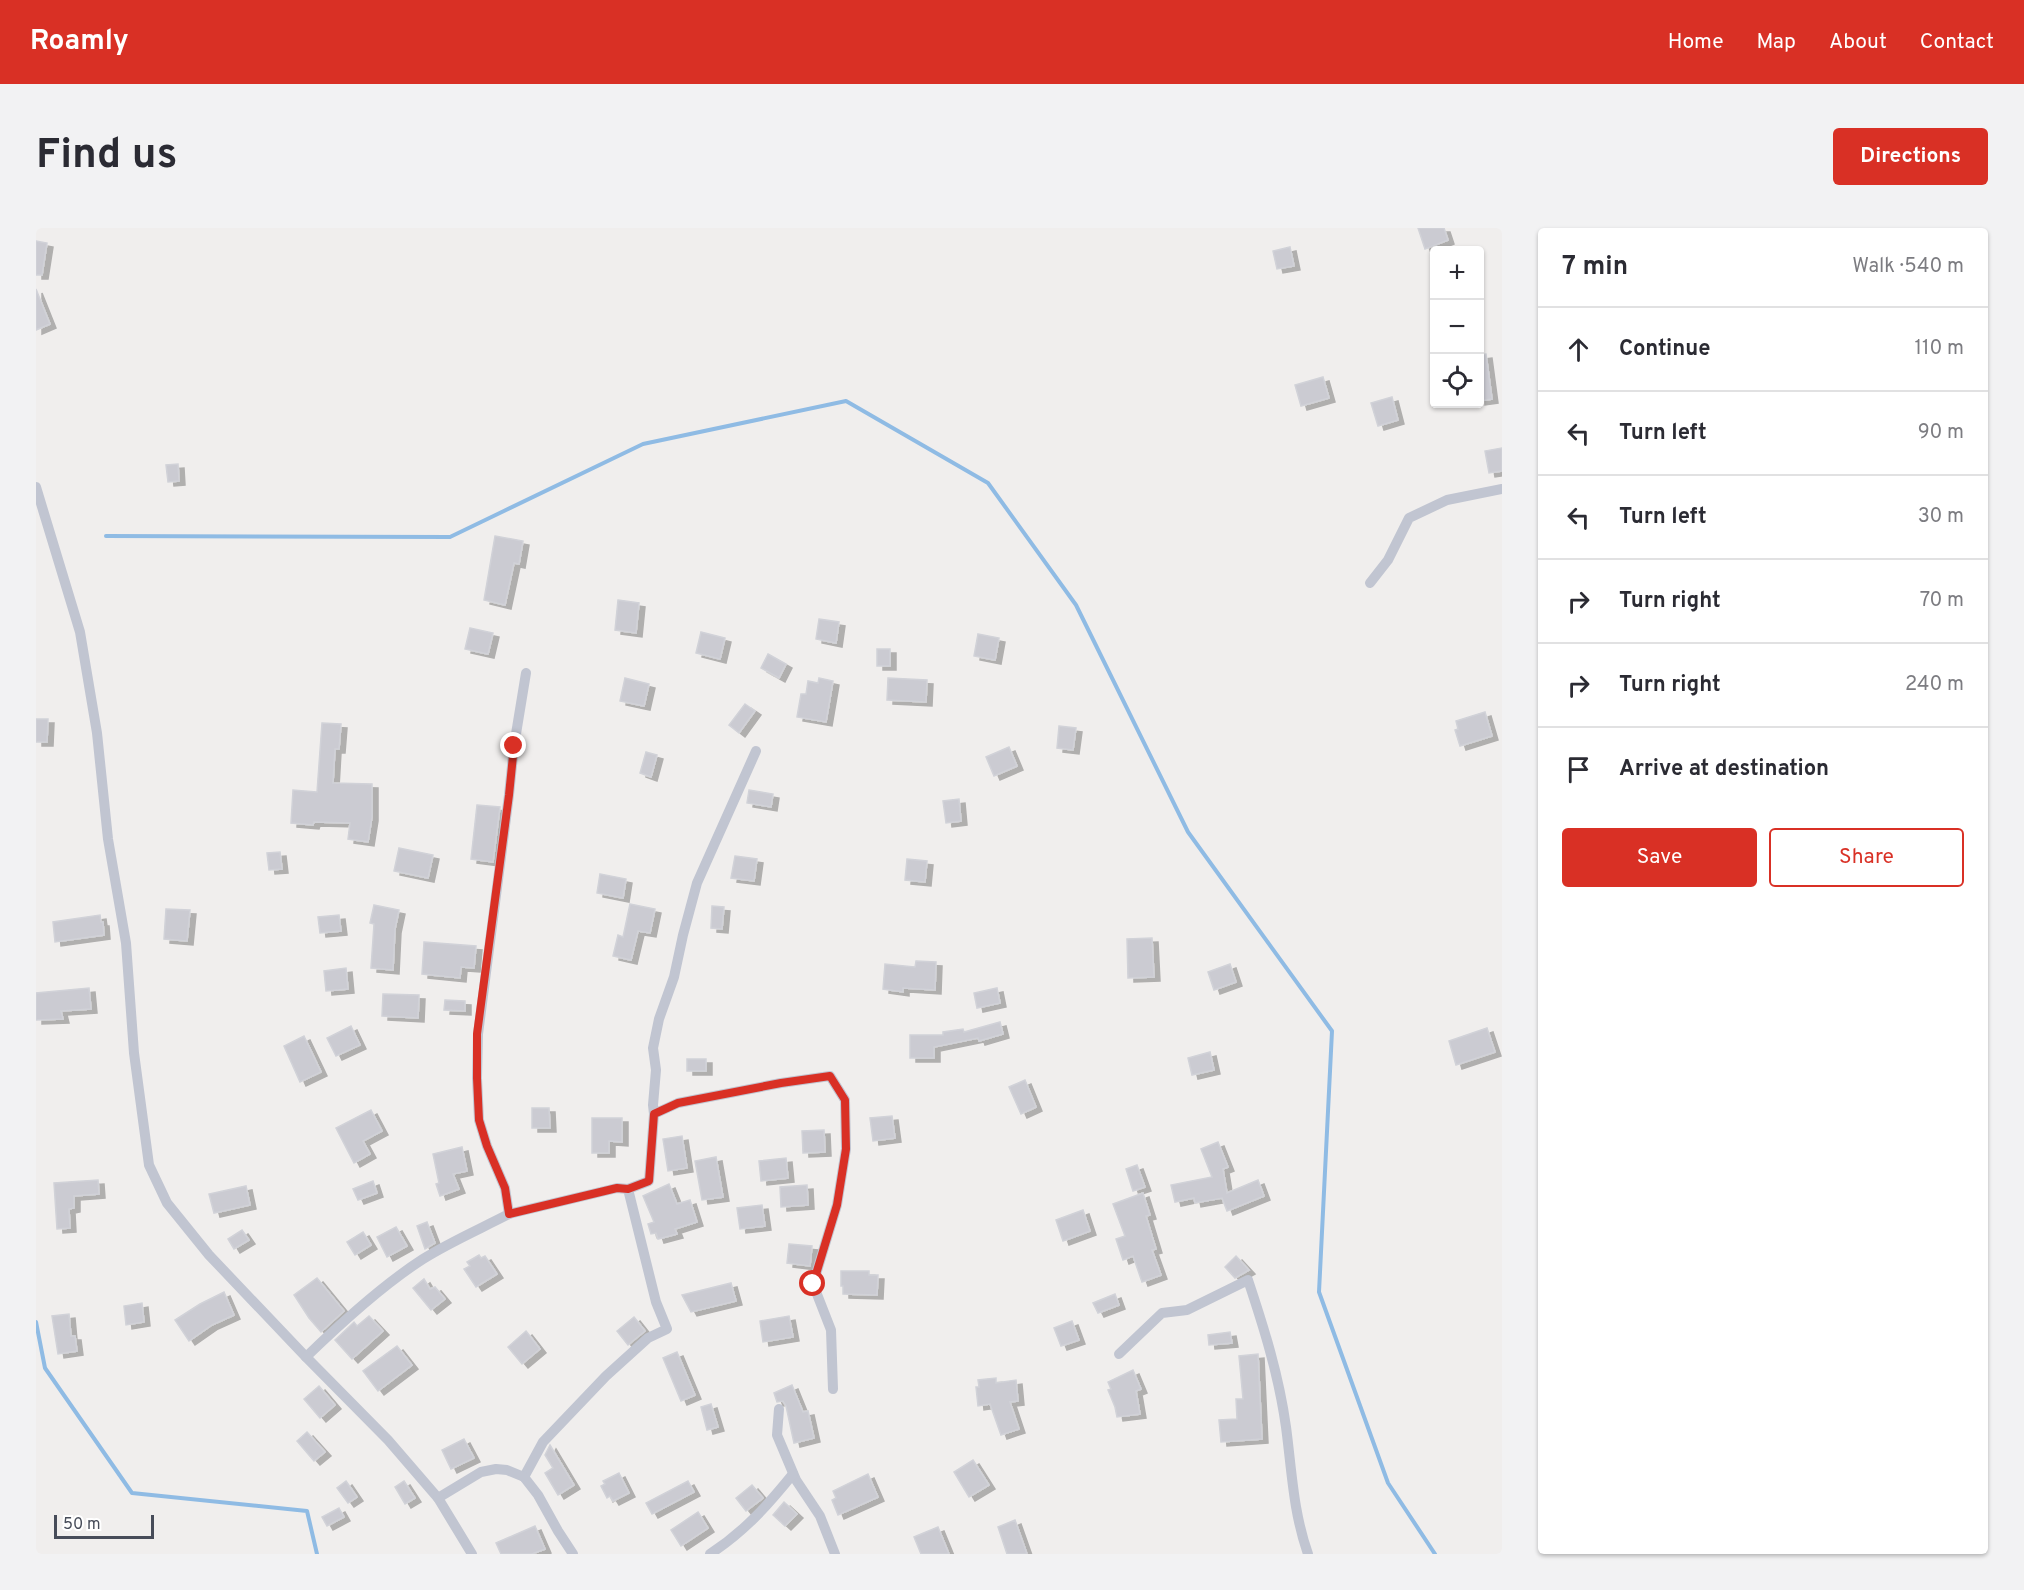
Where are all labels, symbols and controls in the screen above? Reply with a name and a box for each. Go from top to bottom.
text: Roamly [30,24,129,60]
text: Home [1668,29,1724,56]
text: Map [1757,29,1796,56]
text: About [1829,29,1887,56]
text: Contact [1920,29,1994,56]
button: Directions [1833,128,1988,185]
text: Find us [36,130,177,183]
map controls [1430,246,1484,408]
button: + [1430,246,1484,300]
text: 7 min [1562,251,1628,284]
text: Walk · 540 m [1852,254,1964,280]
button: − [1430,300,1484,354]
icon: ahead [1562,333,1595,366]
text: Continue [1619,336,1710,363]
text: 110 m [1915,336,1964,362]
button: locate [1430,354,1484,408]
icon: left [1562,417,1595,450]
text: Turn left [1619,420,1707,447]
text: 90 m [1918,420,1964,446]
icon: left [1562,501,1595,534]
text: Turn left [1619,504,1707,531]
text: 30 m [1918,504,1964,530]
icon: right [1562,585,1595,618]
text: Turn right [1619,588,1721,615]
text: 70 m [1920,588,1964,614]
icon: right [1562,669,1595,702]
text: Turn right [1619,672,1721,699]
text: 240 m [1905,672,1964,698]
route end [500,732,526,758]
icon: arrive [1562,753,1595,786]
text: Arrive at destination [1619,756,1829,783]
button: Save [1562,828,1757,887]
button: Share [1769,828,1964,887]
route start [799,1270,825,1296]
scale bar [54,1512,154,1540]
text: 50 m [63,1515,101,1535]

